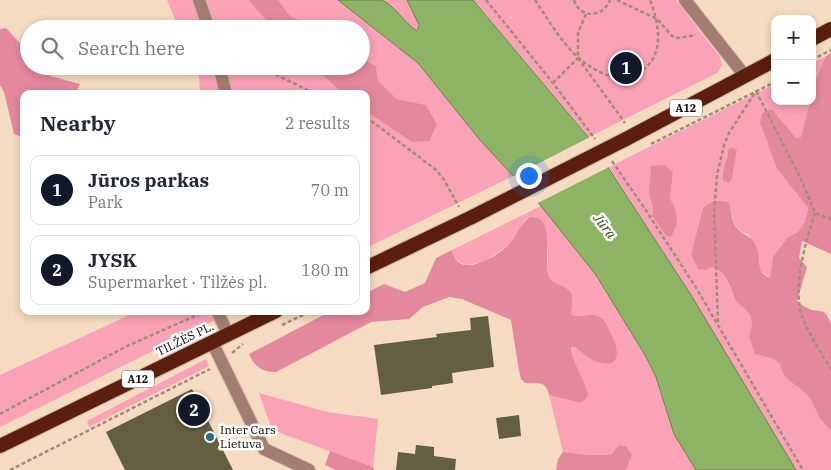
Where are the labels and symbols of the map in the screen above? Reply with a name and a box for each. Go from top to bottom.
pin: 1 [610,49,642,87]
road number: A12 [670,100,702,116]
your location [516,163,542,189]
water label: Jūra [589,209,621,243]
street label: TILŽĖS PL. [154,318,216,359]
road number: A12 [122,370,154,388]
pin: 2 [178,391,210,429]
place label: Inter Cars Lietuva [220,422,276,451]
marker: Inter Cars Lietuva [204,431,216,443]

